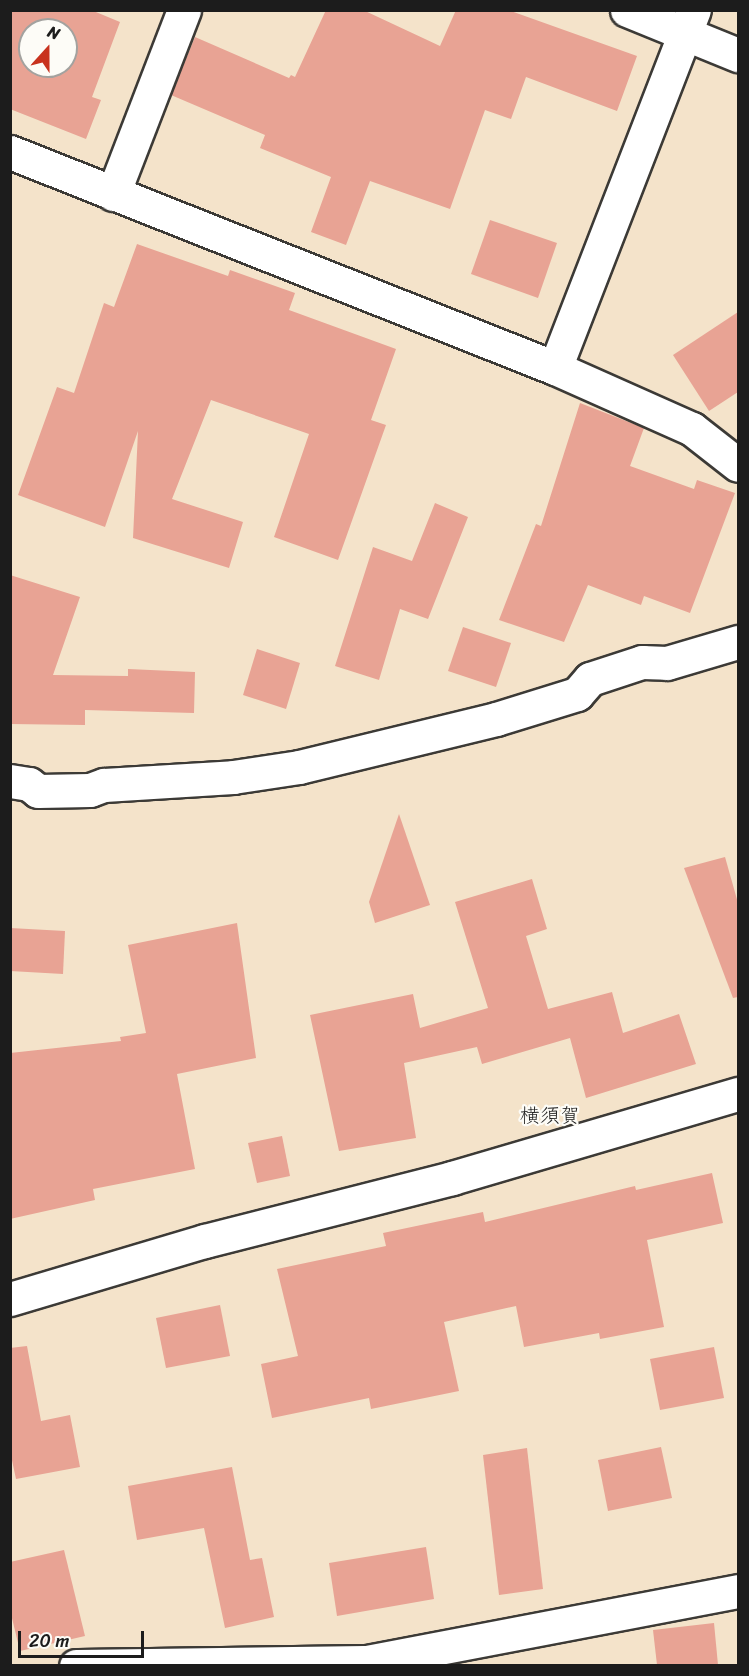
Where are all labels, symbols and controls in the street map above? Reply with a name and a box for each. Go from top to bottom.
text: N [44,17,64,48]
north arrow [18,18,78,78]
district label: 横須賀 [520,1103,580,1127]
scale bar [21,1619,147,1657]
text: 20 m [29,1625,69,1657]

